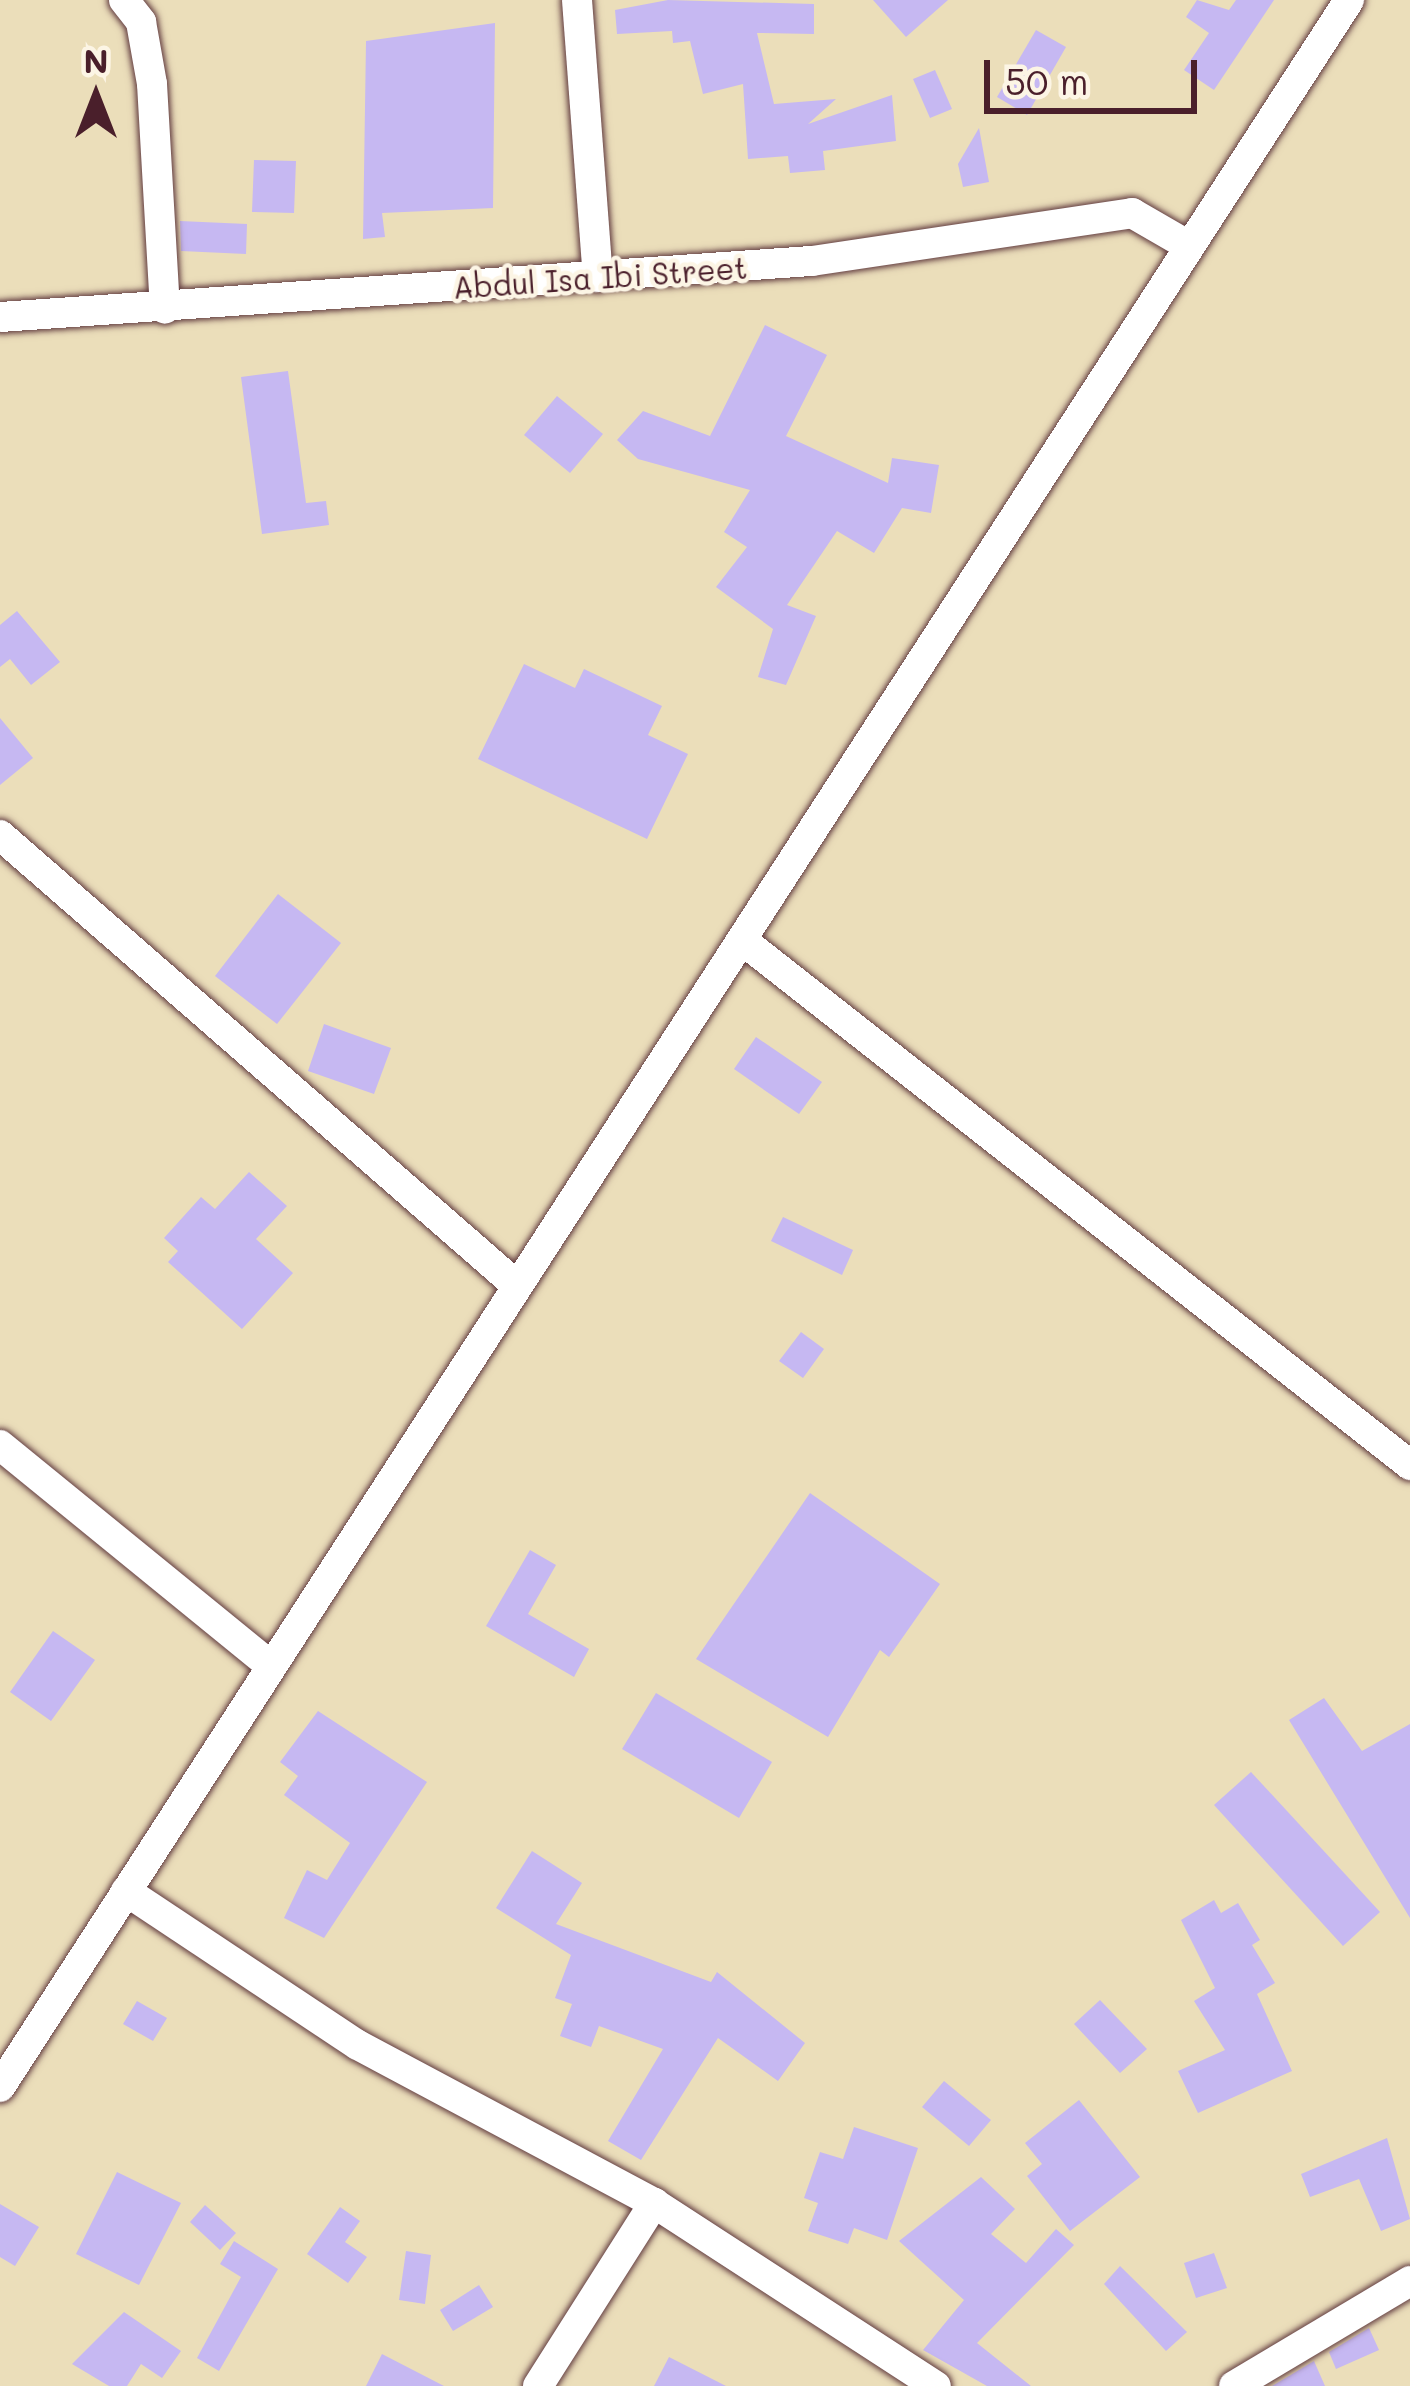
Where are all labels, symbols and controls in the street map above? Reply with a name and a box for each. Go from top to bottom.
north arrow [36,36,156,156]
scale bar [990,36,1203,110]
text: N [83,38,109,81]
text: 50 m [1005,57,1088,104]
street label: Abdul Isa Ibi Street [452,249,748,305]

